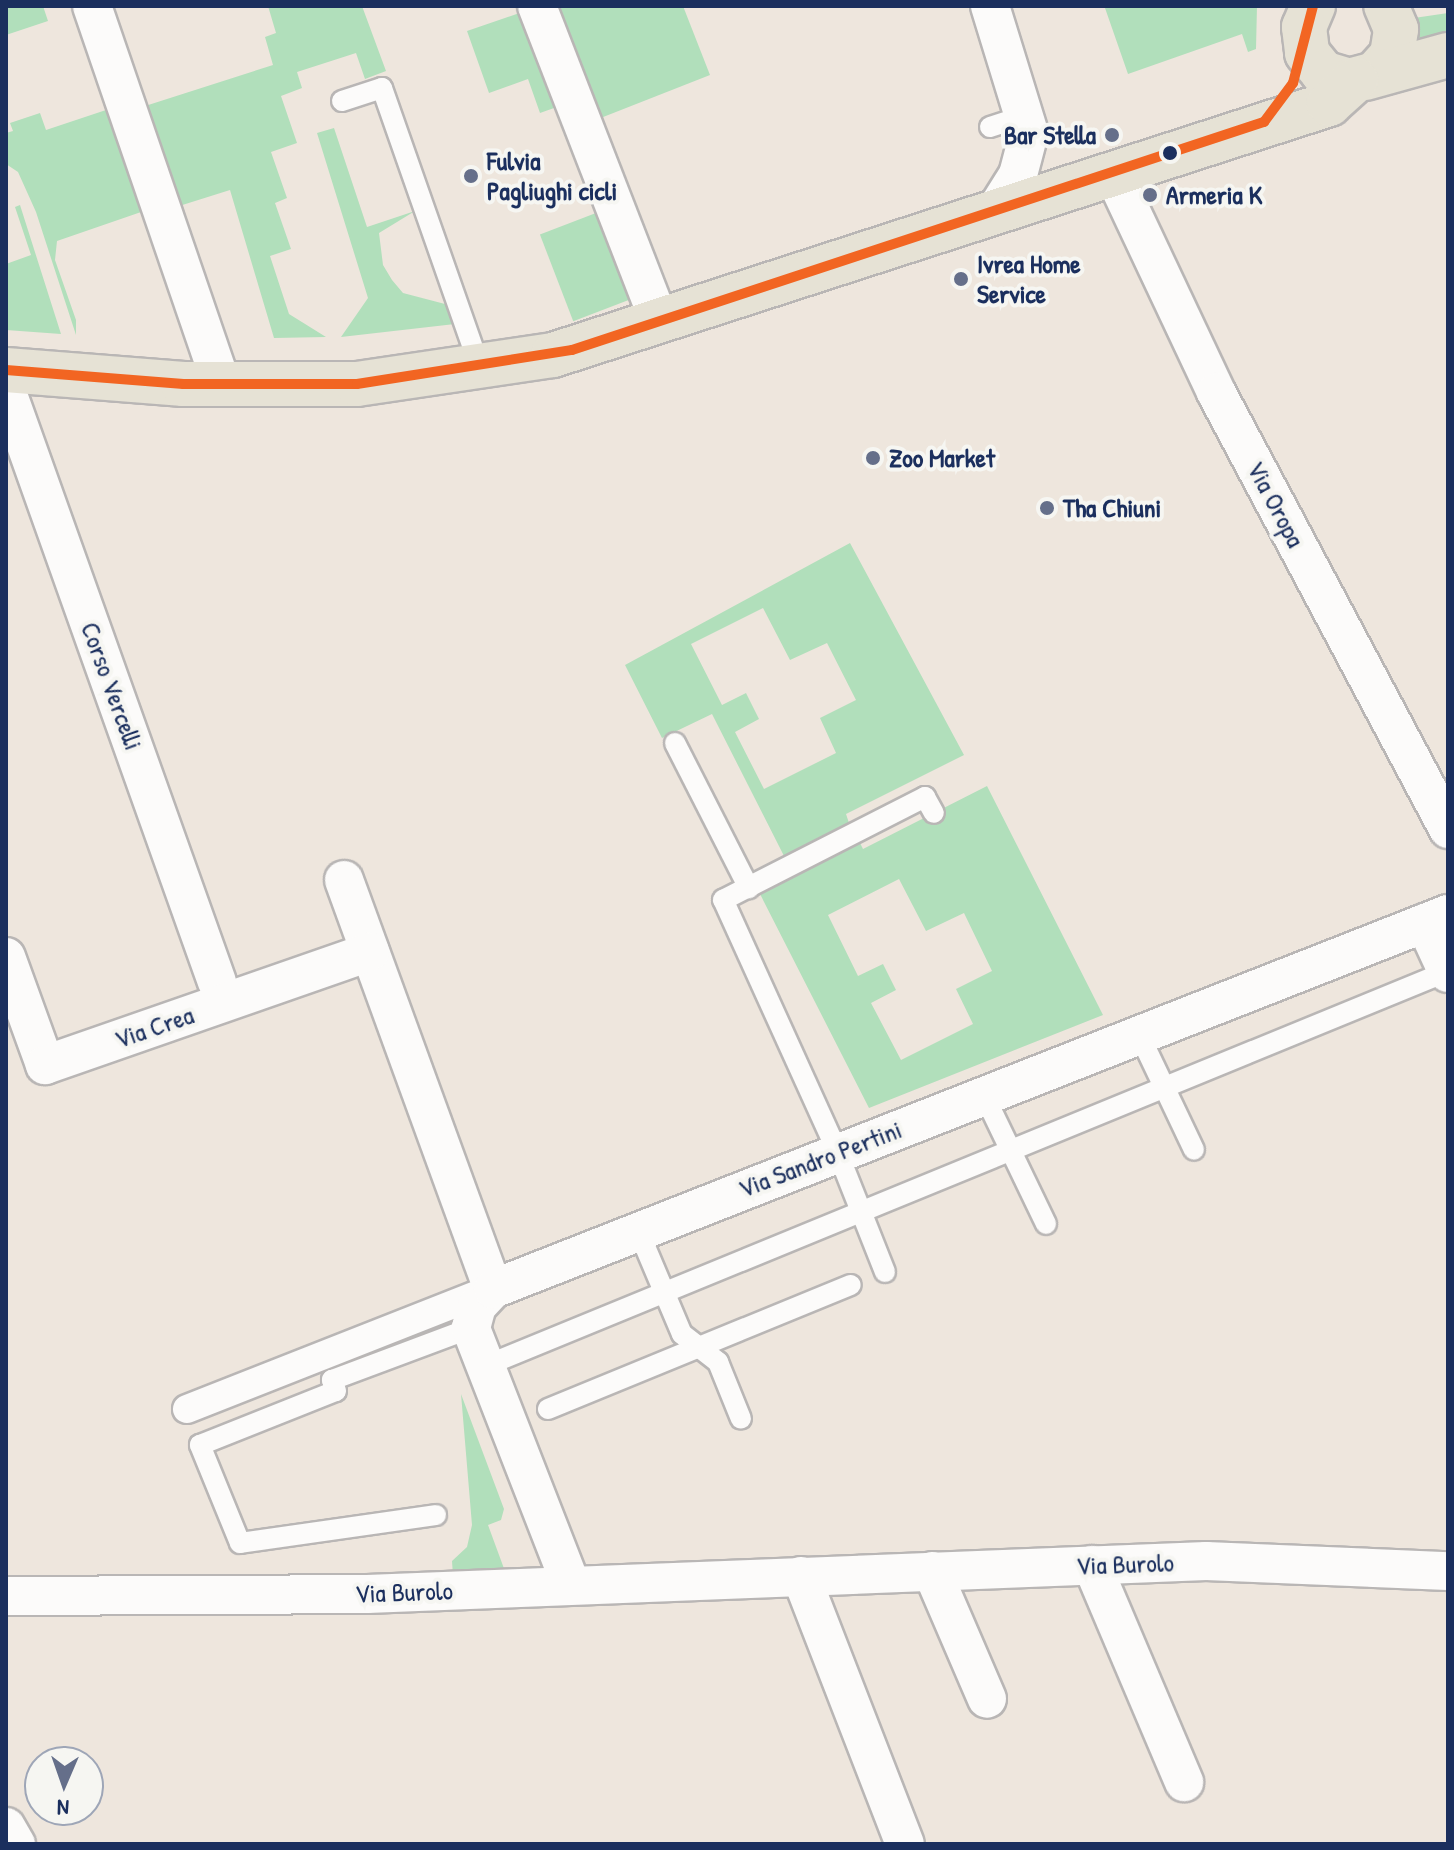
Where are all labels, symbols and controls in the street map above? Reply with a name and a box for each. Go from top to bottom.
place label: Bar Stella [1004,119,1096,151]
marker: Bar Stella [1103,126,1121,144]
place label: Fulvia Pagliughi cicli [487,145,617,206]
unlabelled marker [1162,145,1178,161]
marker: Fulvia Pagliughi cicli [462,167,480,185]
place label: Armeria K [1166,179,1262,211]
marker: Armeria K [1141,186,1159,204]
place label: Ivrea Home Service [977,248,1081,310]
marker: Ivrea Home Service [952,270,970,288]
place label: Zoo Market [889,442,995,474]
marker: Zoo Market [864,449,882,467]
street label: Via Oropa [1240,456,1312,552]
place label: Tha Chiuni [1063,492,1161,524]
marker: Tha Chiuni [1038,499,1056,517]
street label: Corso Vercelli [74,618,150,754]
street label: Via Crea [110,999,198,1055]
street label: Via Sandro Pertini [734,1114,906,1204]
street label: Via Burolo [1075,1547,1175,1581]
street label: Via Burolo [354,1575,454,1609]
north arrow [24,1746,104,1826]
text: N [57,1793,70,1823]

